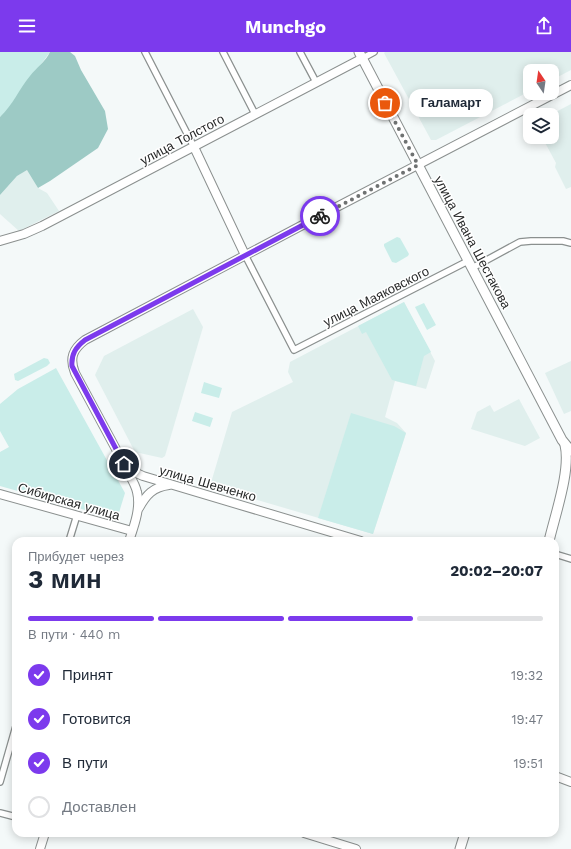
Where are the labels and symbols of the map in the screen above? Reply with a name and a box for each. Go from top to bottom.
north arrow [523,64,559,100]
pin [368,86,402,120]
callout: Галамарт [409,89,493,117]
street label: улица Толстого [138,111,227,168]
street label: улица Ивана Шестакова [431,173,514,312]
courier [300,196,340,236]
street label: улица Маяковского [321,263,432,330]
pin [107,447,141,481]
street label: улица Шевченко [158,463,258,504]
street label: Сибирская улица [16,480,122,523]

